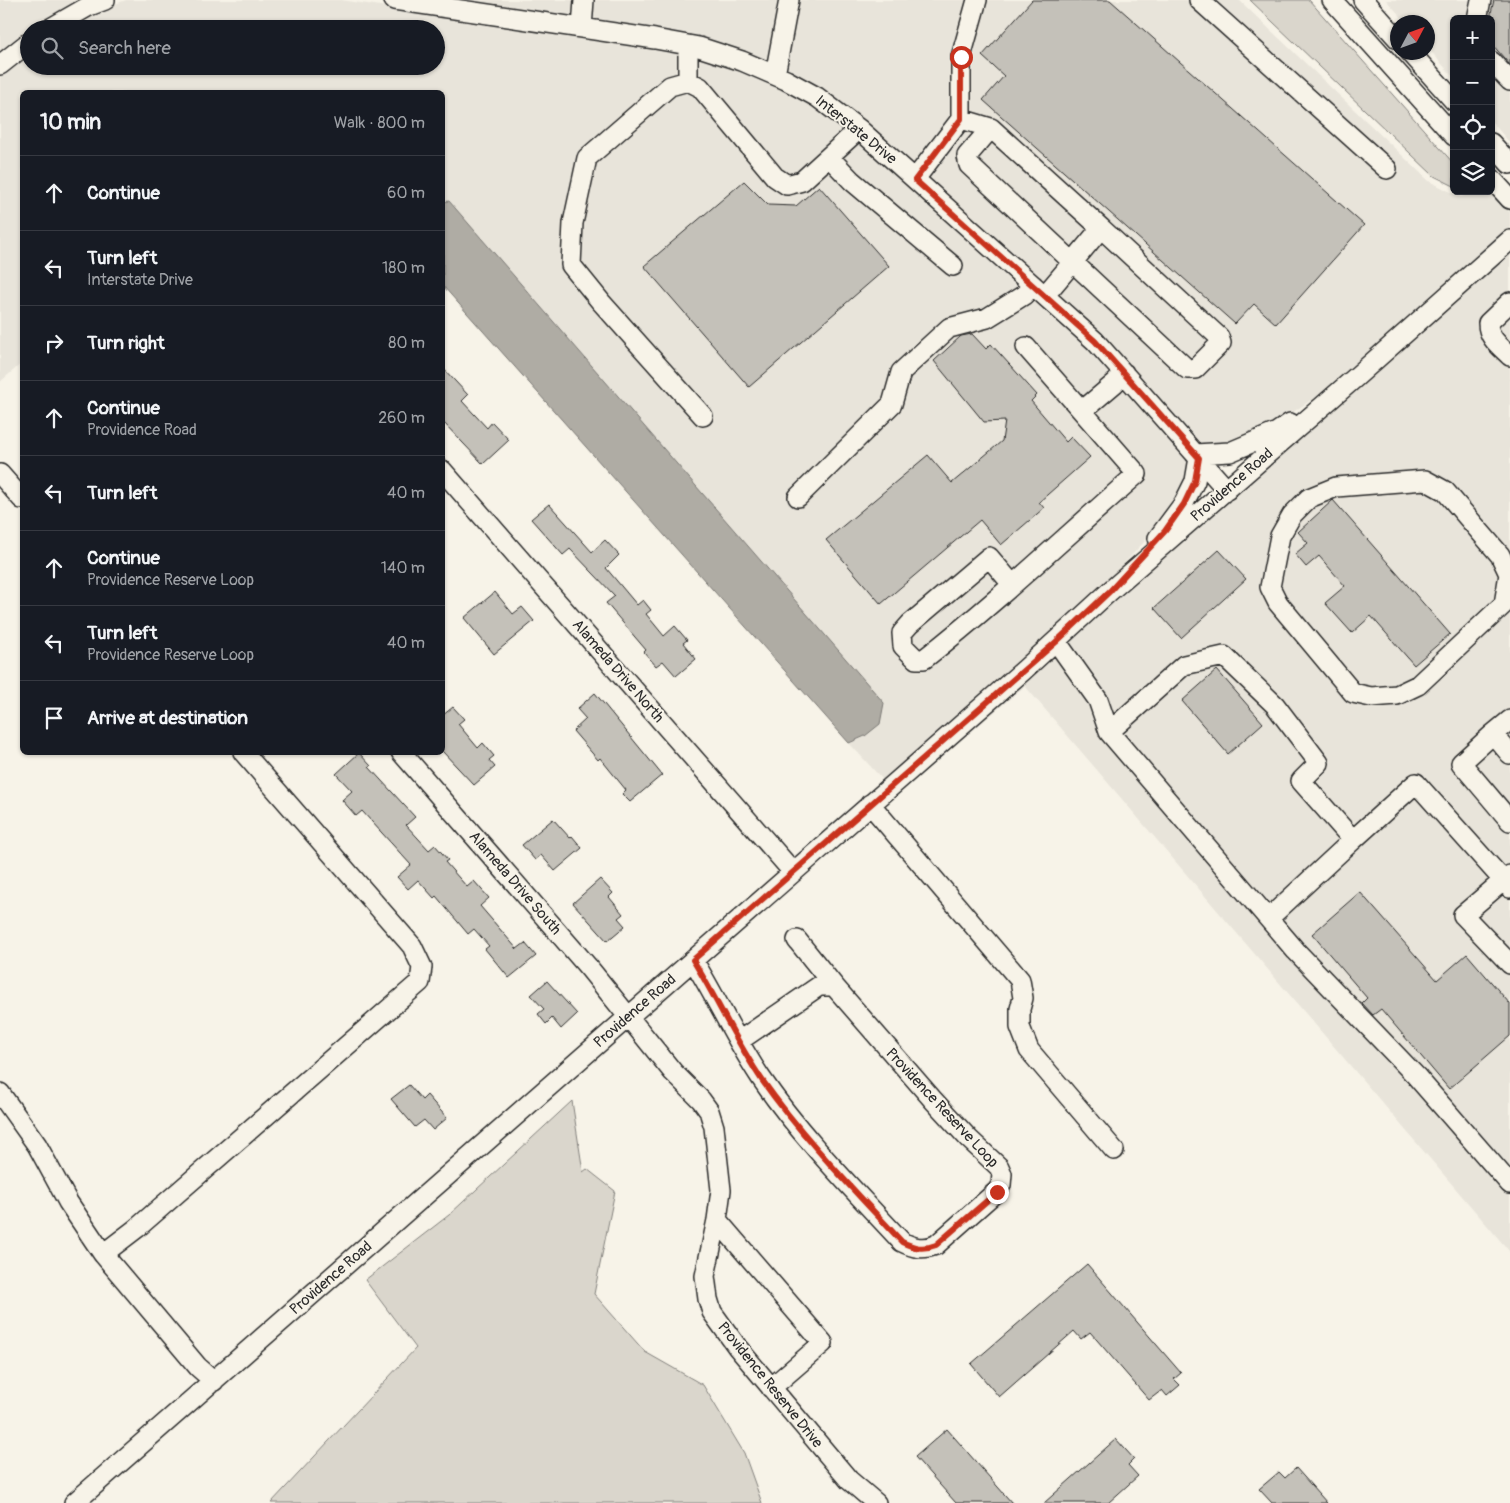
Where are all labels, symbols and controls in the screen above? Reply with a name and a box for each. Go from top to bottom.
north arrow [1390,15,1435,60]
map controls [1450,15,1495,195]
button: + [1450,15,1495,60]
search box [20,20,445,75]
icon: search [38,34,66,62]
text: Search here [78,36,171,60]
route start [950,46,973,69]
button: − [1450,60,1495,105]
street label: Interstate Drive [811,91,901,169]
button: locate [1450,105,1495,150]
text: 10 min [40,109,101,136]
text: Walk · 800 m [334,113,425,133]
button: layers [1450,150,1495,195]
icon: ahead [40,179,68,207]
text: Continue [87,181,160,205]
text: 60 m [387,183,425,203]
text: Turn left [87,246,157,270]
icon: left [40,254,68,282]
text: 180 m [382,258,425,278]
text: Interstate Drive [87,270,193,290]
icon: right [40,329,68,357]
text: Turn right [87,331,165,355]
text: 80 m [388,333,425,353]
text: Continue [87,396,160,420]
icon: ahead [40,404,68,432]
text: 260 m [378,408,425,428]
text: Providence Road [87,420,197,440]
street label: Providence Road [1187,444,1277,526]
icon: left [40,479,68,507]
text: Turn left [87,481,157,505]
text: 40 m [387,483,425,503]
text: Continue [87,546,160,570]
icon: ahead [40,554,68,582]
text: 140 m [381,558,425,578]
text: Providence Reserve Loop [87,570,254,590]
street label: Alameda Drive North [568,616,668,726]
text: Turn left [87,621,157,645]
icon: left [40,629,68,657]
text: 40 m [387,633,425,653]
text: Providence Reserve Loop [87,645,254,665]
icon: arrive [40,704,68,732]
text: Arrive at destination [87,706,248,730]
street label: Alameda Drive South [465,827,565,939]
street label: Providence Road [590,970,680,1052]
street label: Providence Reserve Loop [882,1044,1002,1172]
route end [986,1181,1009,1204]
street label: Providence Road [286,1237,376,1319]
street label: Providence Reserve Drive [713,1318,827,1452]

